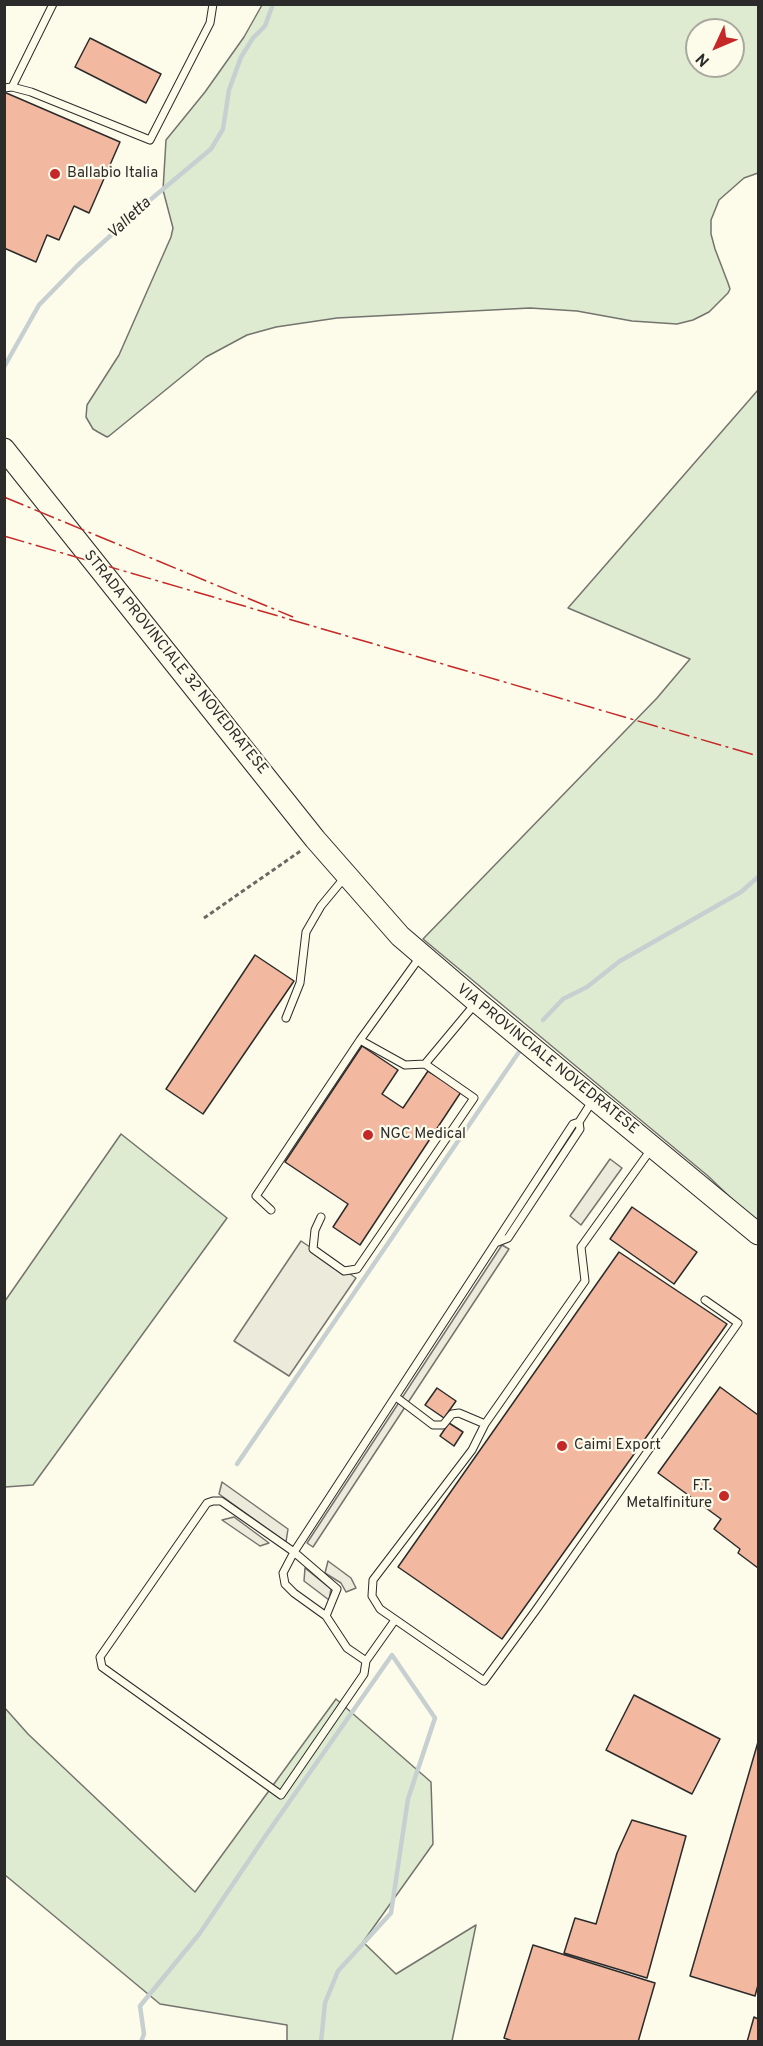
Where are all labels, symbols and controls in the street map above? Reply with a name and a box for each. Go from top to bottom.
north arrow [685,18,745,78]
text: N [692,48,715,70]
place label: Ballabio Italia [67,165,158,183]
marker: Ballabio Italia [48,167,62,181]
water label: Valletta [104,194,156,244]
street label: STRADA PROVINCIALE 32 NOVEDRATESE [79,547,271,779]
street label: VIA PROVINCIALE NOVEDRATESE [452,981,642,1139]
place label: NGC Medical [380,1126,466,1144]
marker: NGC Medical [361,1128,375,1142]
place label: Caimi Export [574,1437,661,1455]
marker: Caimi Export [555,1439,569,1453]
place label: F.T. Metalfiniture [626,1478,712,1513]
marker: F.T. Metalfiniture [717,1489,731,1503]

